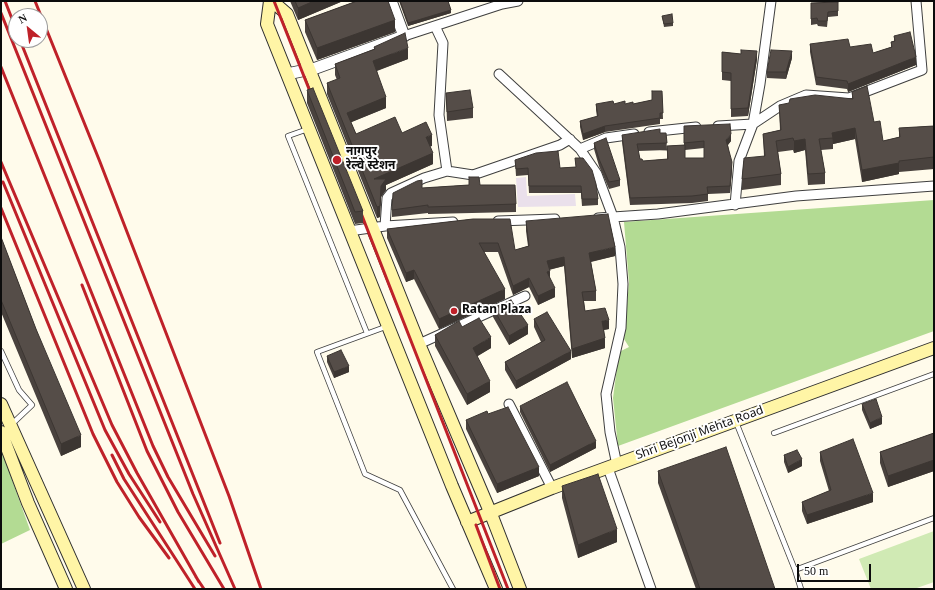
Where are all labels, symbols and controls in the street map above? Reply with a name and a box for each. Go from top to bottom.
north arrow [8,8,48,48]
text: N [16,11,29,26]
place label: नागपुर रेल्वे स्टेशन [346,146,395,174]
marker: नागपुर रेल्वे स्टेशन [331,154,343,166]
place label: Ratan Plaza [462,304,532,318]
marker: Ratan Plaza [449,306,459,316]
street label: Shri Bejonji Mehta Road [634,404,766,464]
scale bar [799,556,873,582]
text: 50 m [804,564,828,578]

